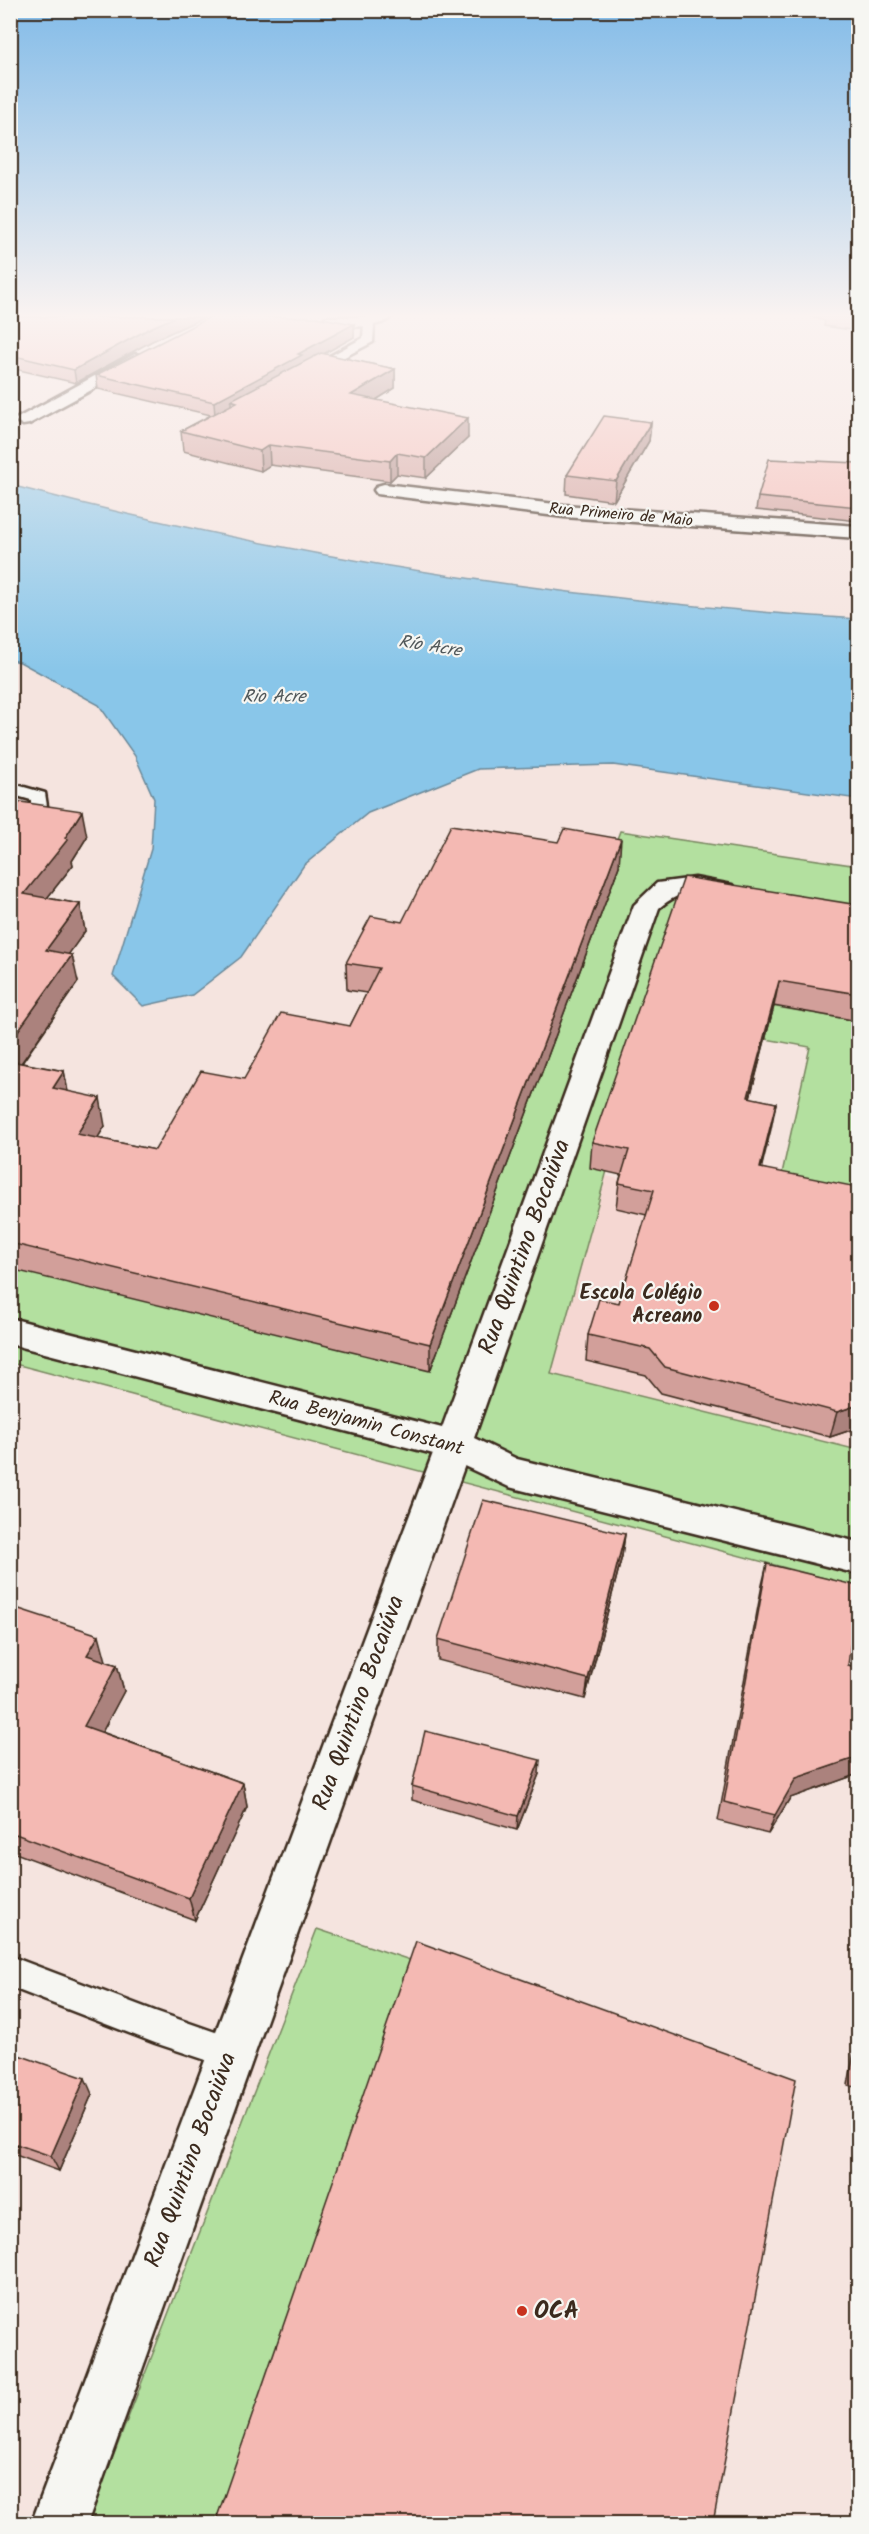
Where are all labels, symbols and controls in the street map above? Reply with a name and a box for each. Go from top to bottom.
street label: Rua Primeiro de Maio [548,496,694,534]
water label: Río Acre [397,628,465,667]
water label: Rio Acre [242,683,307,712]
street label: Rua Quintino Bocaiúva [468,1134,582,1360]
place label: Escola Colégio Acreano [580,1278,702,1333]
marker: Escola Colégio Acreano [707,1299,721,1313]
street label: Rua Benjamin Constant [265,1383,467,1465]
street label: Rua Quintino Bocaiúva [302,1590,416,1816]
street label: Rua Quintino Bocaiúva [134,2047,248,2273]
place label: OCA [534,2292,579,2331]
marker: OCA [515,2304,529,2318]

